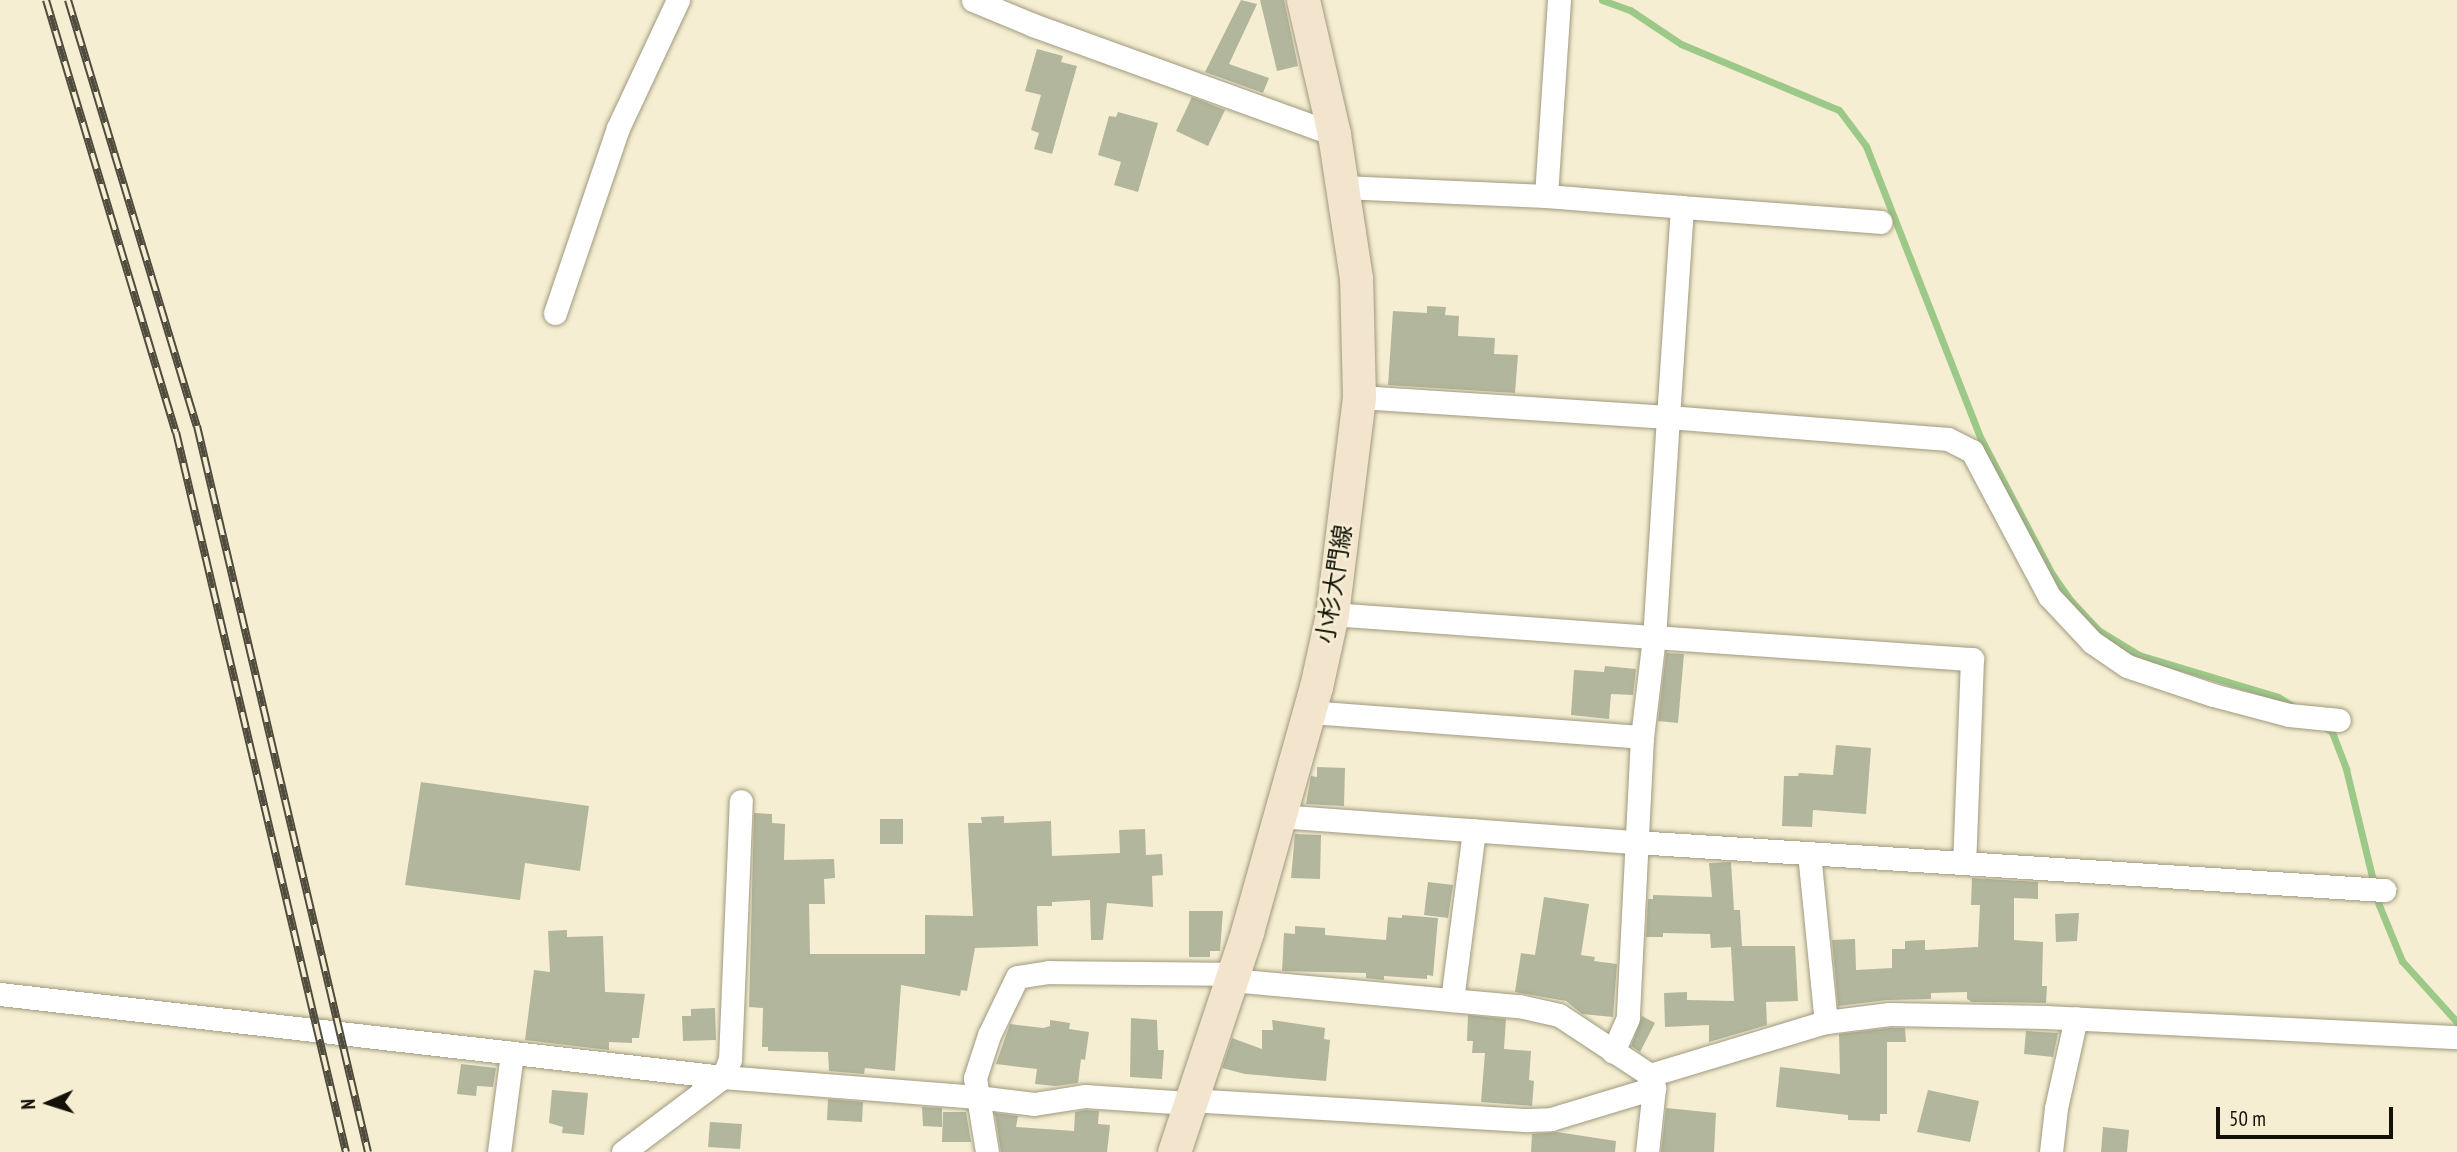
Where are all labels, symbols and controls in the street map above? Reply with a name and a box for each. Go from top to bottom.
street label: 小杉大門線 [1310,522,1358,646]
north arrow [14,1068,84,1138]
scale bar [2219,1092,2396,1136]
text: N [16,1098,40,1110]
text: 50 m [2229,1105,2266,1132]

